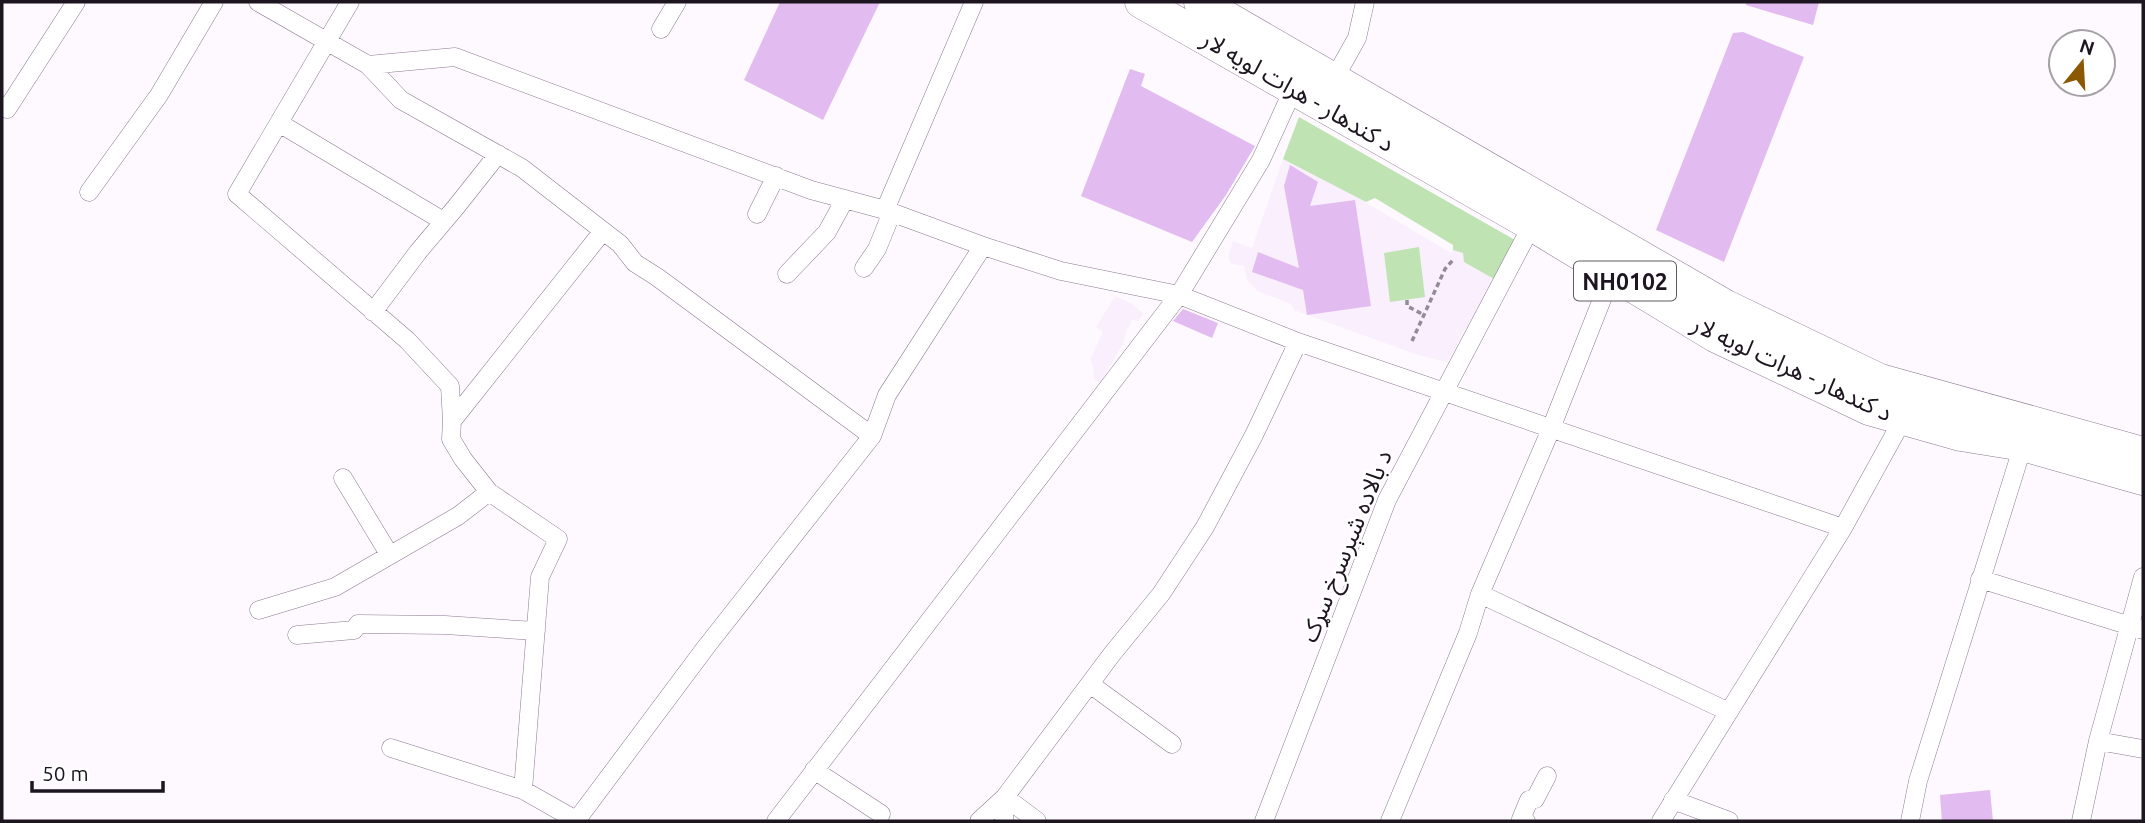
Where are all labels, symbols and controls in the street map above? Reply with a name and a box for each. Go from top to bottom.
street label: د کندهار - هرات لويه لار [1196,24,1399,158]
north arrow [2047,28,2117,98]
text: N [2077,34,2097,59]
road number: NH0102 [1574,262,1676,300]
street label: د کندهار - هرات لويه لار [1686,309,1896,427]
street label: د بالاده شېرسرخ سړک [1295,446,1401,647]
scale bar [32,750,163,794]
text: 50 m [42,761,89,785]

